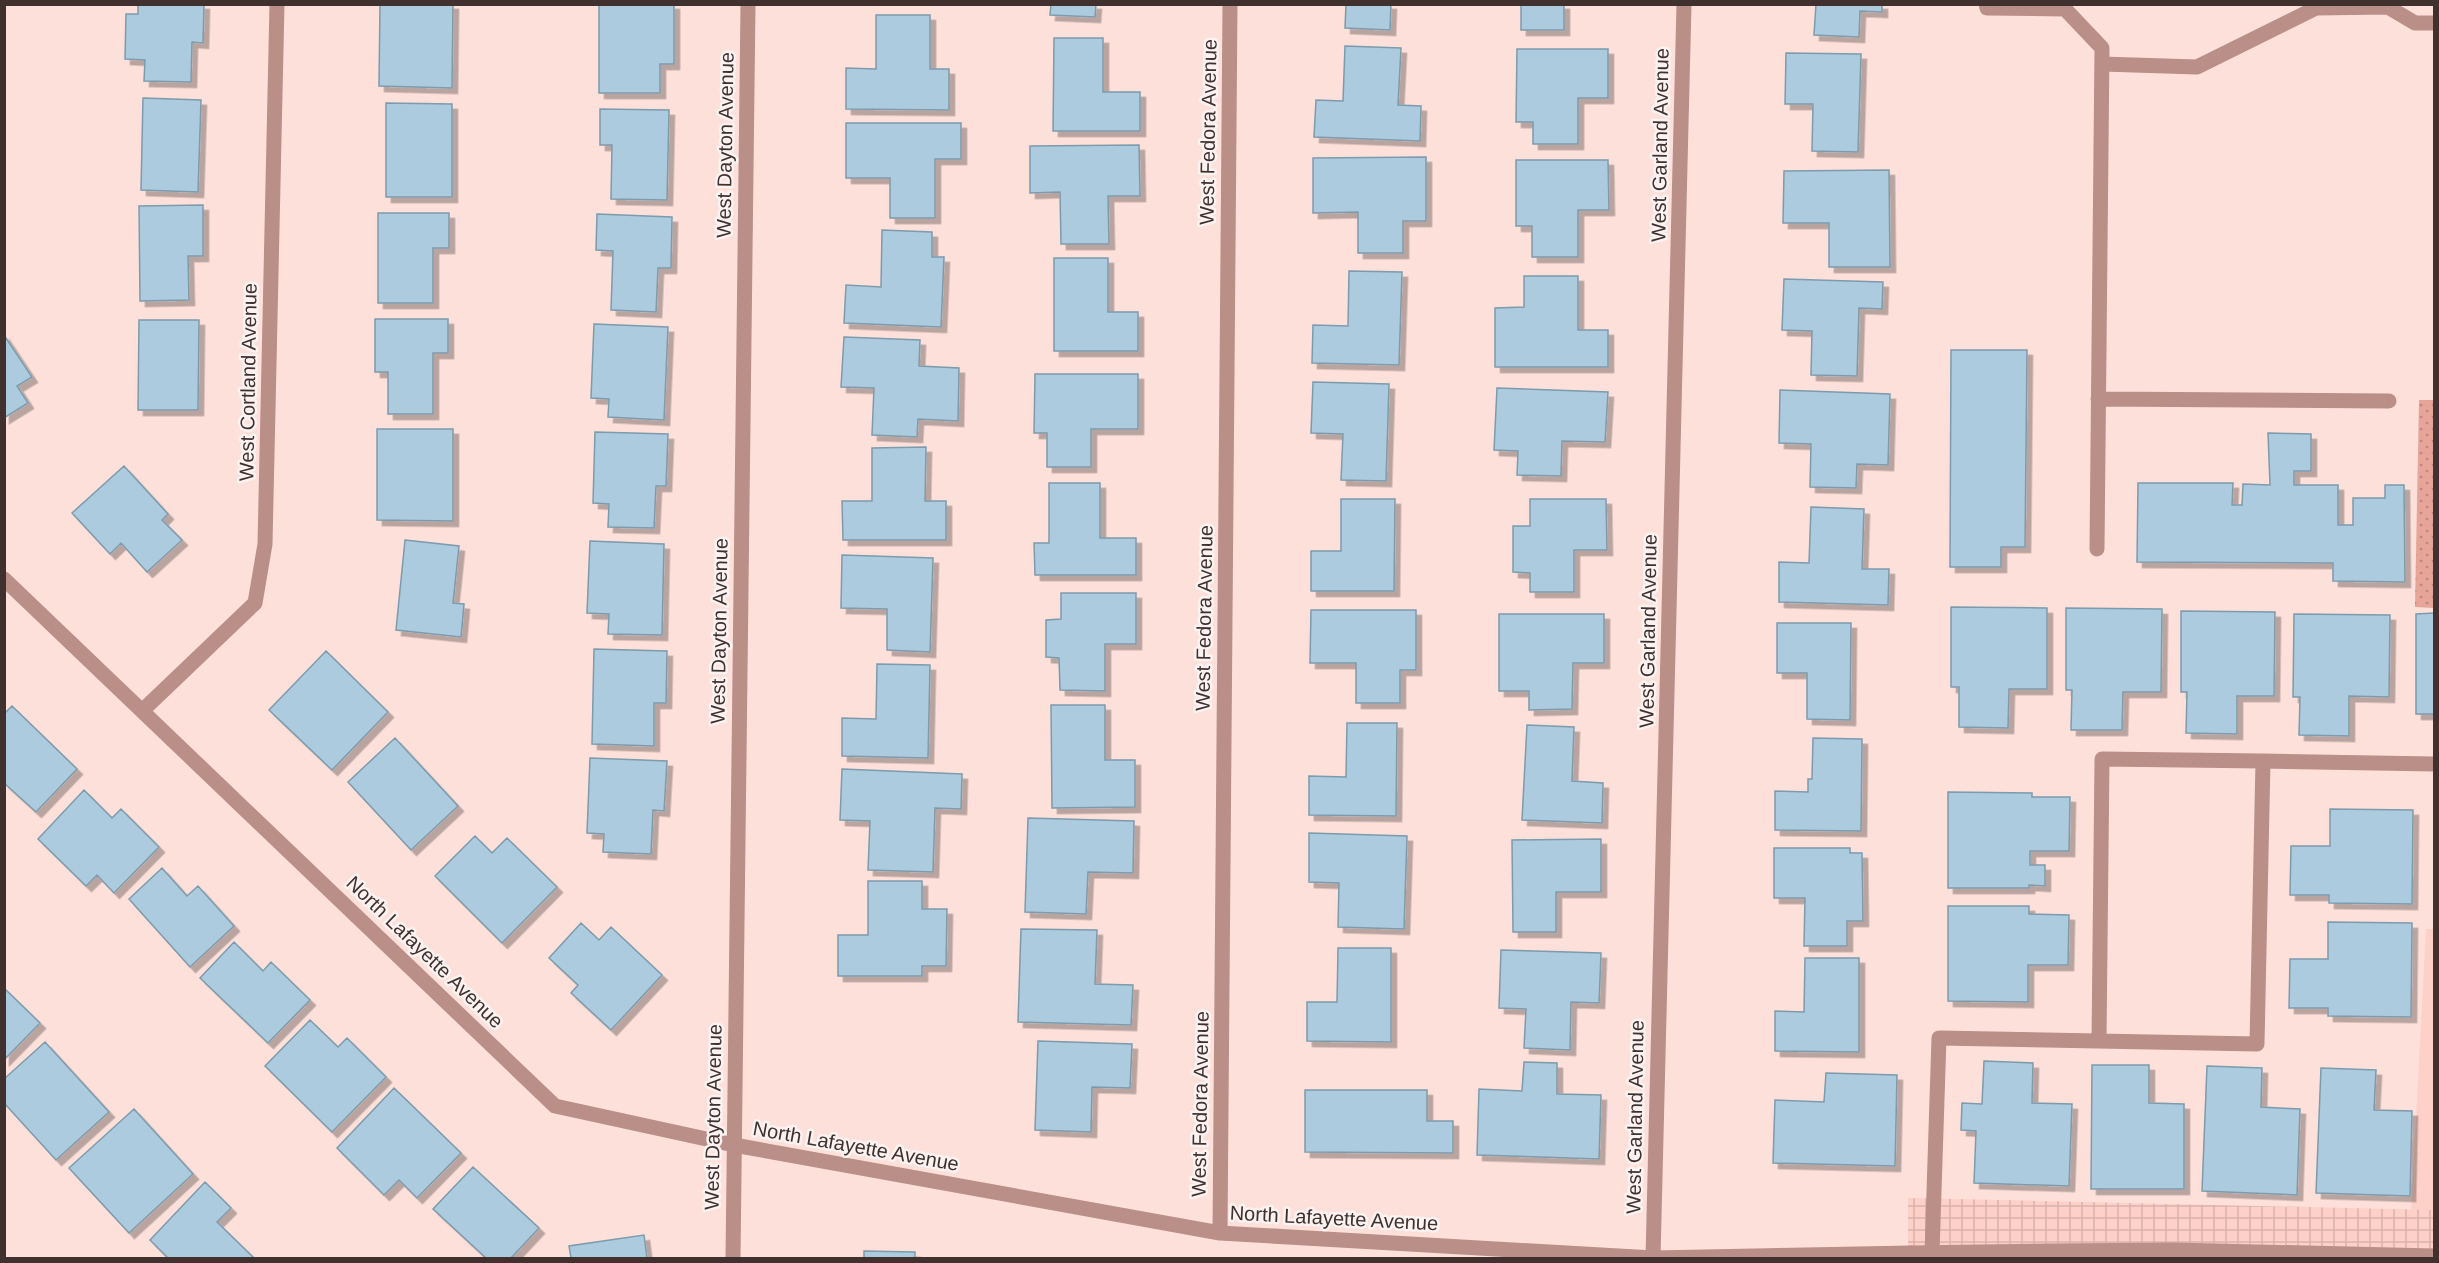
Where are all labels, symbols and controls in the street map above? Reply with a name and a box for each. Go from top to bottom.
street label: West Fedora Avenue [1195,39,1221,225]
street label: West Garland Avenue [1647,48,1673,242]
street label: West Dayton Avenue [712,52,738,238]
street label: West Cortland Avenue [235,283,261,481]
street label: West Fedora Avenue [1191,525,1217,711]
street label: West Garland Avenue [1635,534,1661,728]
street label: West Dayton Avenue [706,538,732,724]
street label: North Lafayette Avenue [342,872,508,1032]
street label: West Fedora Avenue [1187,1011,1213,1197]
street label: West Garland Avenue [1622,1020,1648,1214]
street label: West Dayton Avenue [700,1024,726,1210]
street label: North Lafayette Avenue [751,1117,961,1175]
street label: North Lafayette Avenue [1229,1202,1439,1234]

